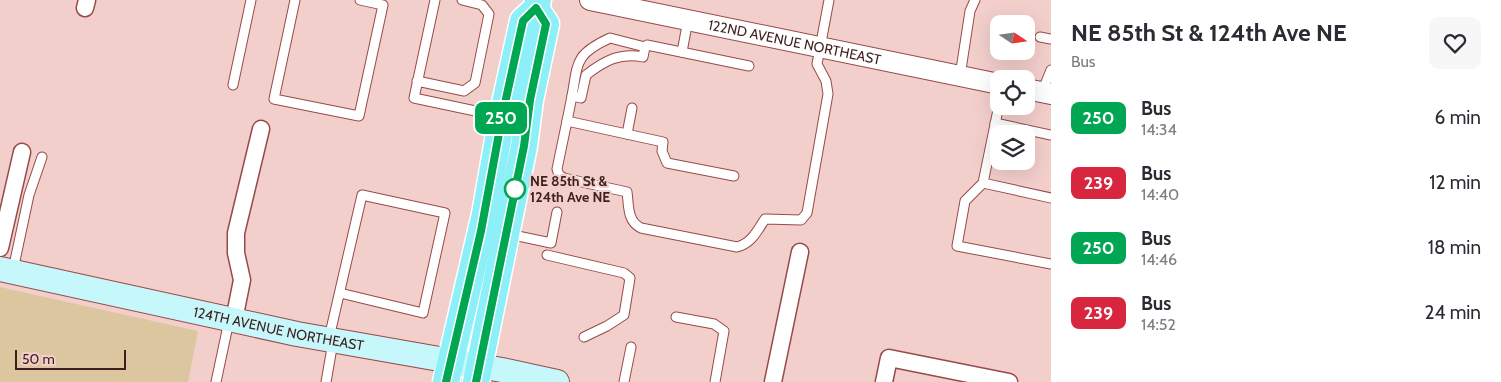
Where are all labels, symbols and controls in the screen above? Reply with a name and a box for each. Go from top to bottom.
north arrow [990,15,1035,60]
map controls [990,15,1035,170]
street label: 122ND AVENUE NORTHEAST [707,16,883,69]
button: heart [1429,17,1481,69]
text: NE 85th St & 124th Ave NE [1071,18,1347,47]
text: Bus [1071,52,1095,71]
button: locate [990,70,1035,115]
text: Bus [1141,97,1171,120]
line badge: 250 [472,102,530,134]
text: 6 min [1435,106,1481,129]
text: 250 [485,107,517,129]
text: 250 [1083,107,1114,129]
text: 14:34 [1141,120,1177,139]
button: layers [990,125,1035,170]
text: Bus [1141,162,1171,185]
text: 12 min [1429,171,1481,194]
place label: NE 85th St & 124th Ave NE [530,172,610,206]
text: 239 [1084,172,1113,194]
marker: NE 85th St & 124th Ave NE [504,178,526,200]
text: 14:40 [1141,185,1179,204]
text: Bus [1141,227,1171,250]
text: 18 min [1428,236,1481,259]
text: 250 [1083,237,1114,259]
text: 14:46 [1141,250,1177,269]
text: Bus [1141,292,1171,315]
text: 24 min [1424,301,1481,324]
text: 239 [1084,302,1113,324]
street label: 124TH AVENUE NORTHEAST [192,303,366,355]
text: 14:52 [1141,315,1176,334]
scale bar [15,347,126,370]
text: 50 m [22,350,55,368]

